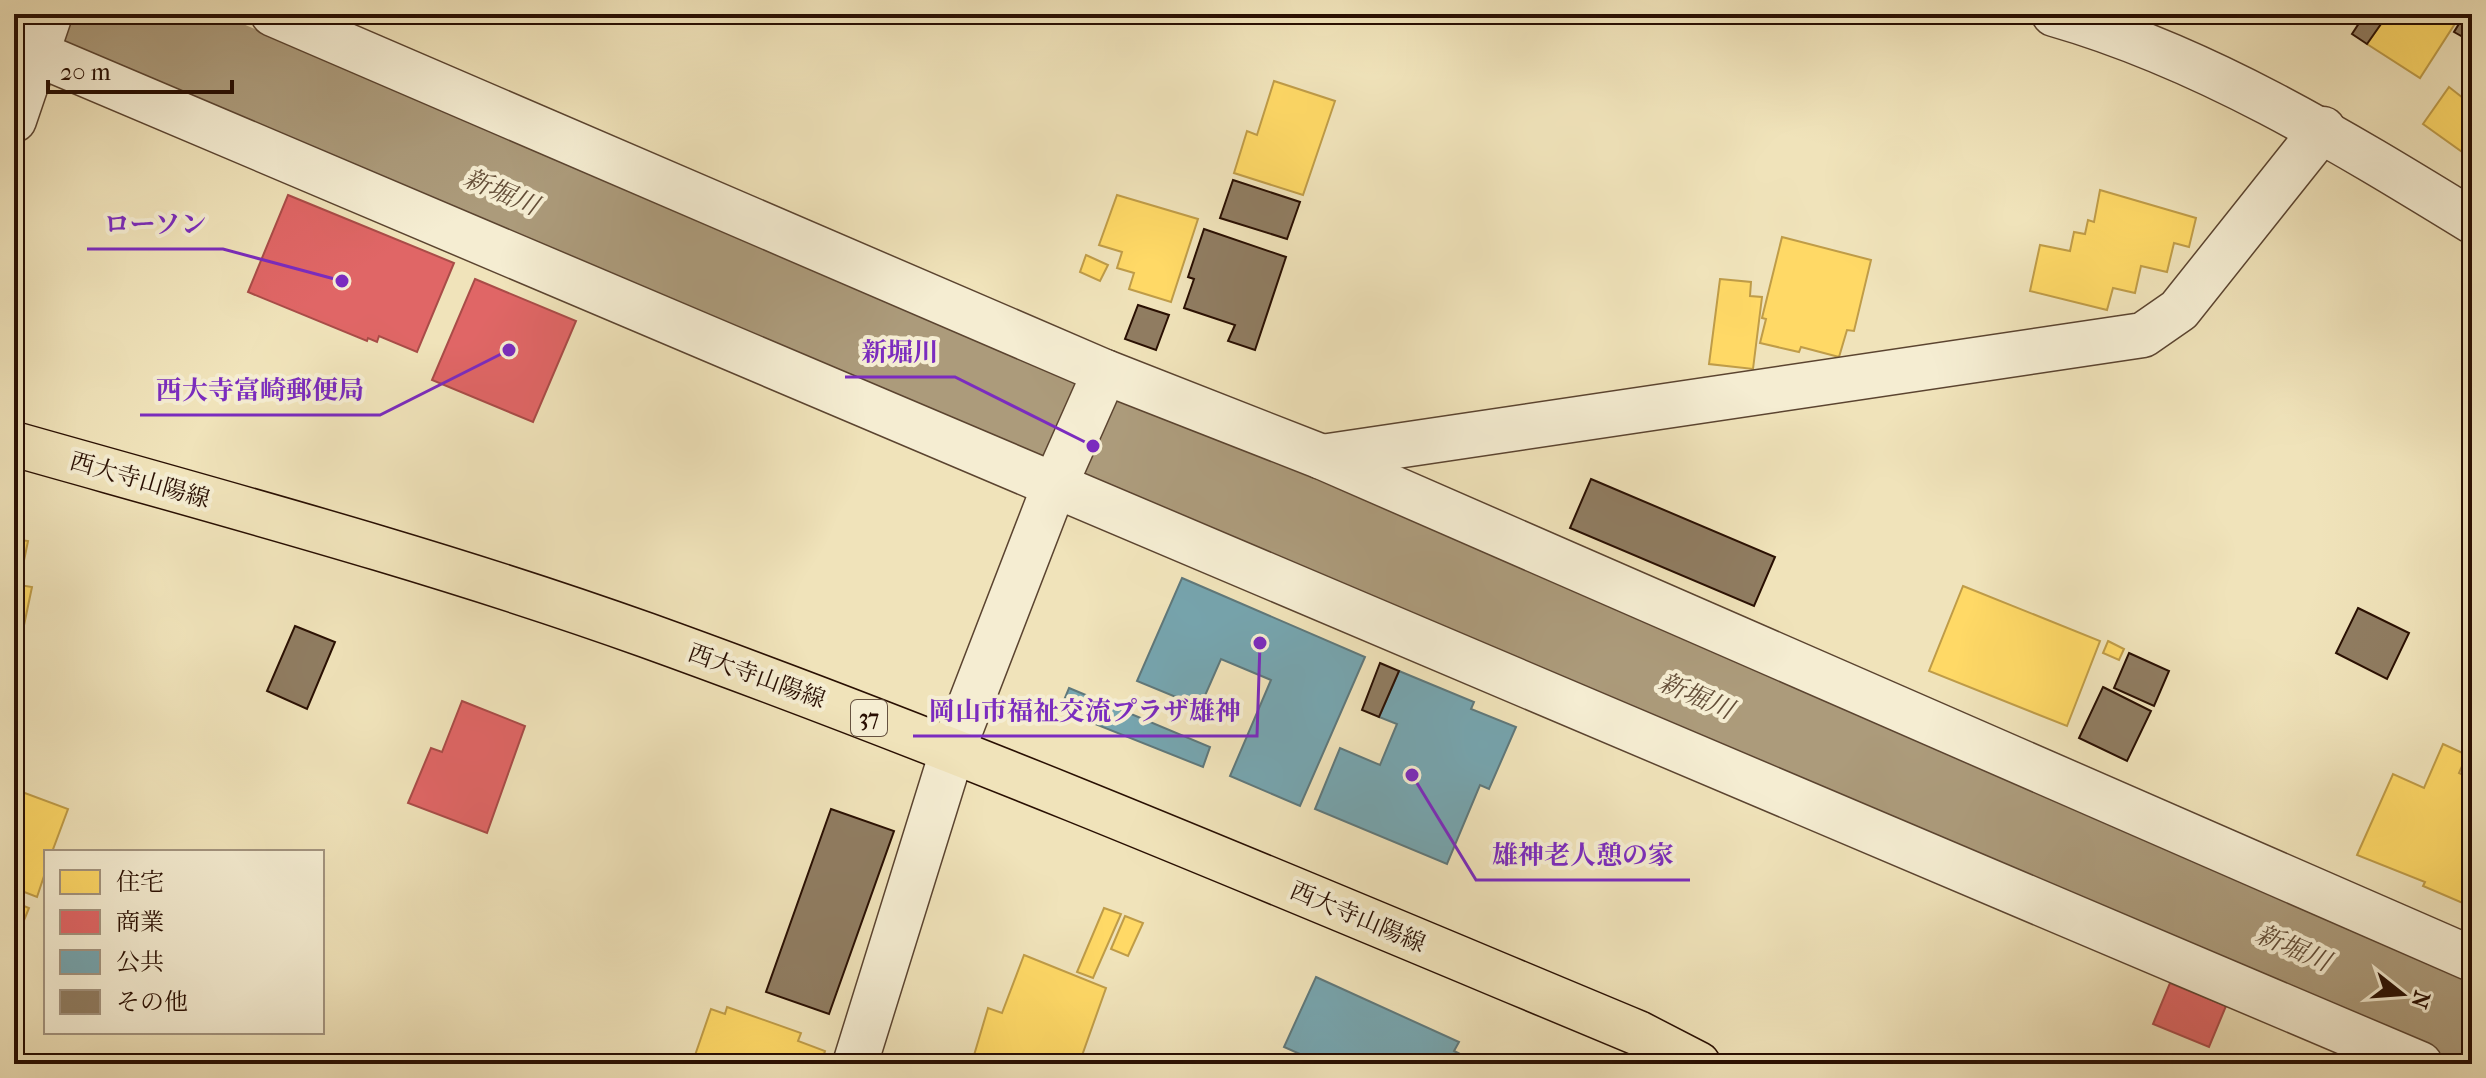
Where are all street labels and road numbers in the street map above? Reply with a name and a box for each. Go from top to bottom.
street label: 西大寺山陽線 [67,447,213,513]
street label: 西大寺山陽線 [685,638,829,714]
road number: 37 [851,700,887,736]
street label: 西大寺山陽線 [1286,876,1430,958]

